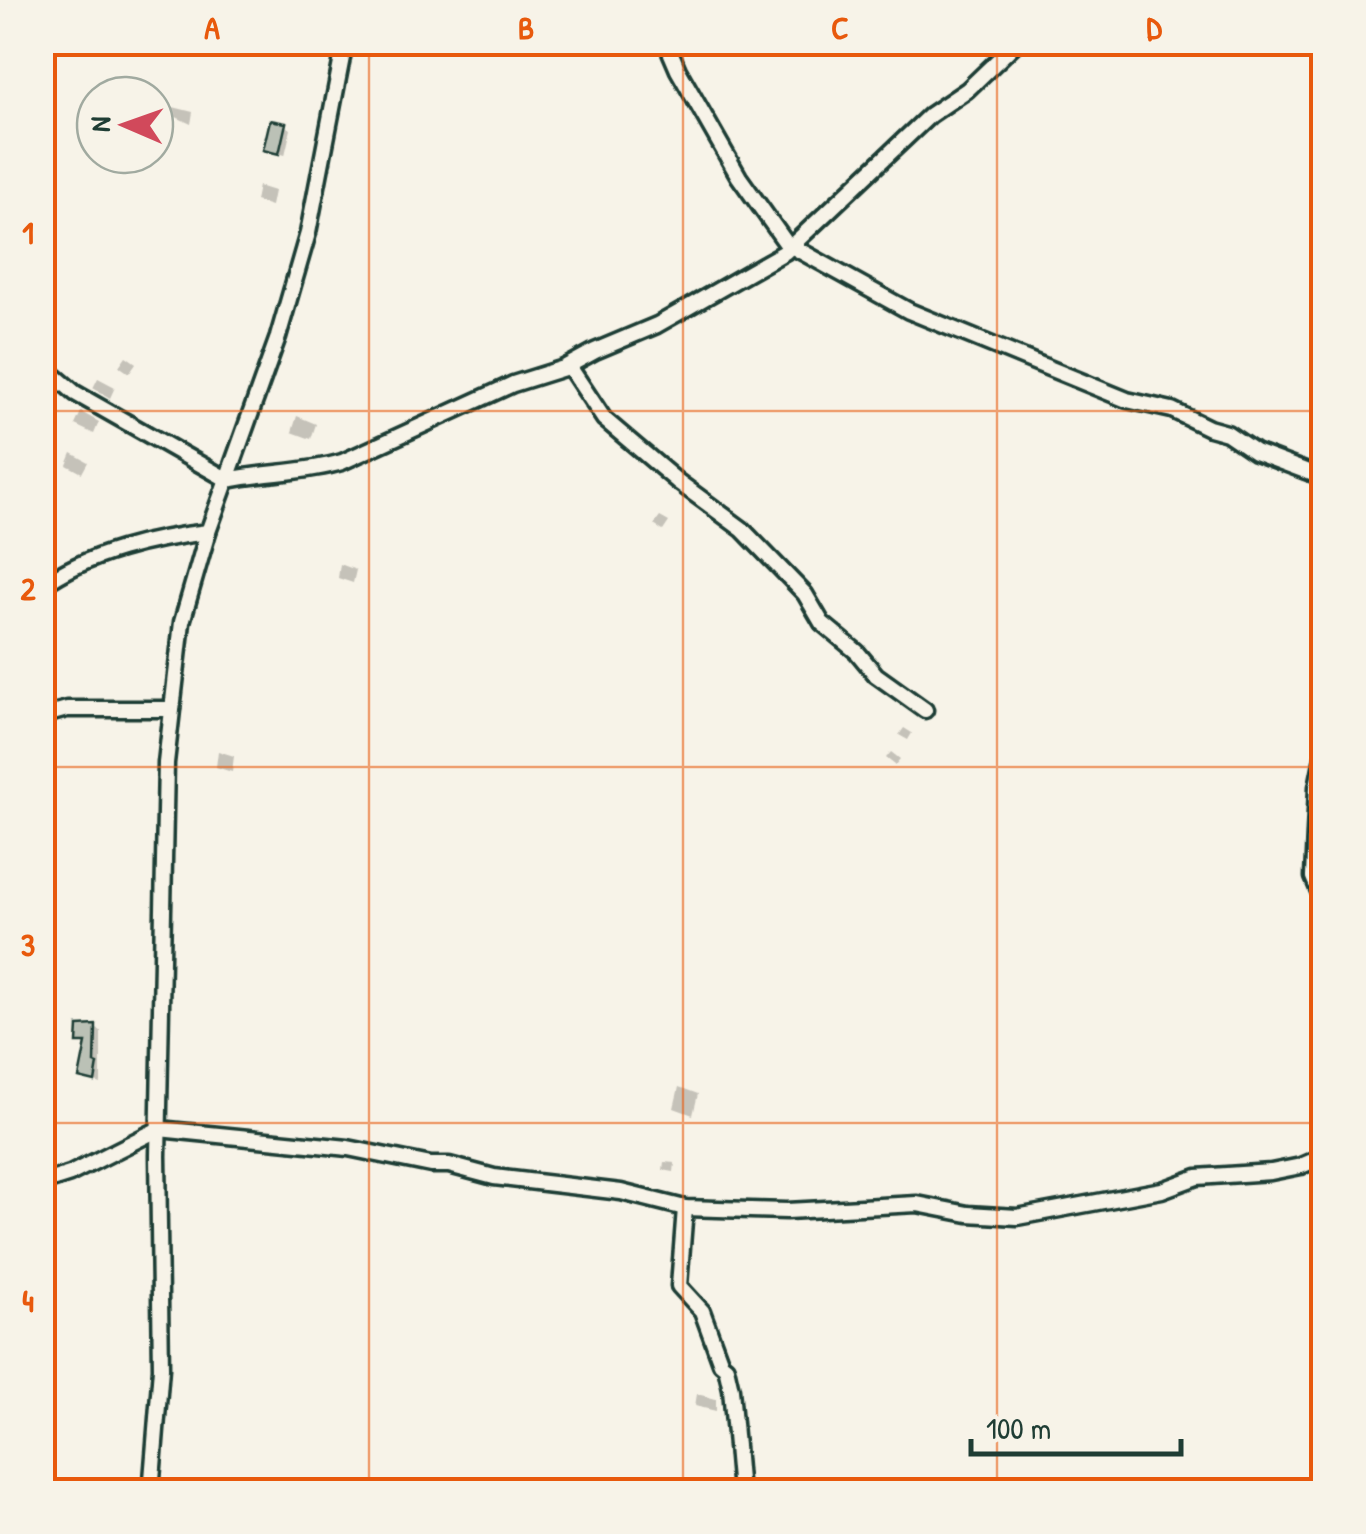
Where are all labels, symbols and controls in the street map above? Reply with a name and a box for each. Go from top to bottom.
text: A [204,6,220,49]
text: B [518,6,534,49]
text: C [831,6,849,49]
text: D [1146,6,1162,49]
north arrow [75,75,175,175]
text: N [81,116,119,132]
text: 1 [22,211,34,254]
text: 2 [21,567,37,610]
text: 3 [21,923,35,966]
text: 4 [22,1279,34,1322]
scale bar [971,1394,1181,1456]
text: 100 m [986,1408,1051,1448]

